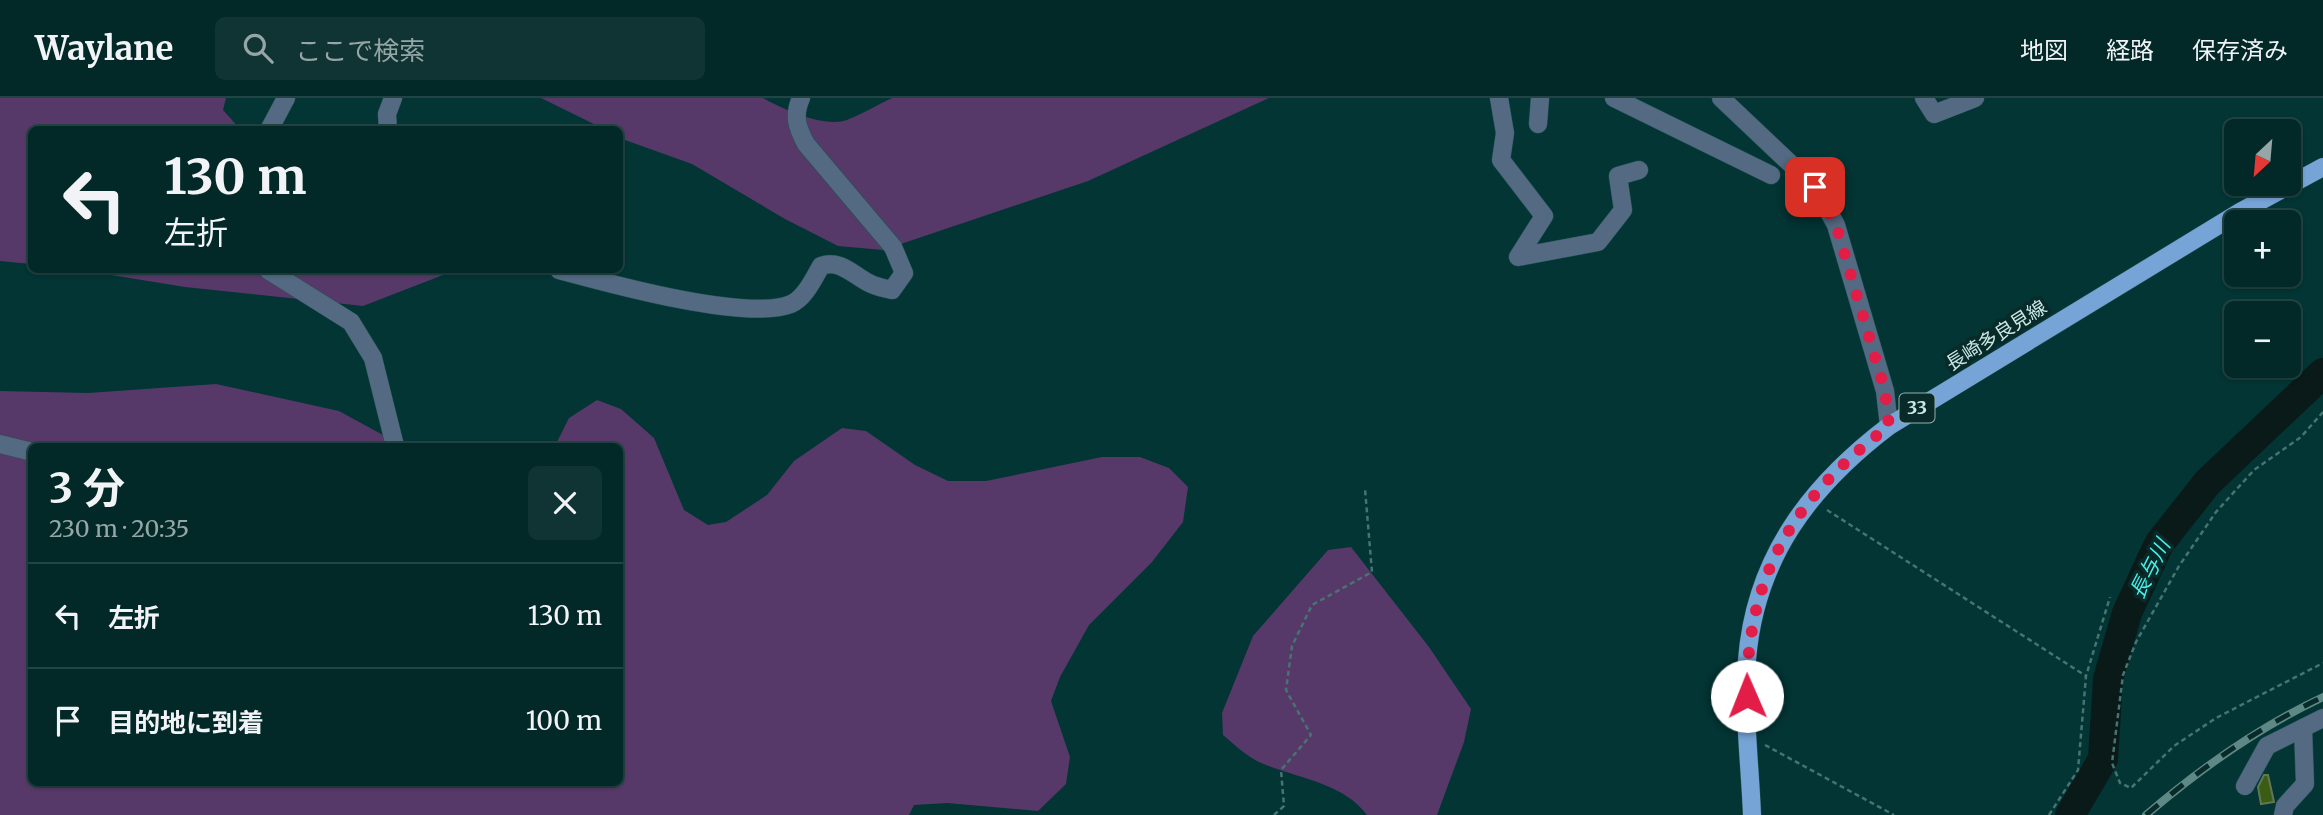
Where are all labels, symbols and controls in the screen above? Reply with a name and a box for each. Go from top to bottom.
search box [215,17,705,80]
text: Waylane [35,28,173,69]
icon: search [239,29,277,67]
text: ここで検索 [295,34,425,67]
text: 地図 [2020,35,2068,66]
text: 経路 [2106,35,2154,66]
text: 保存済み [2192,35,2288,66]
north arrow [2224,119,2301,196]
map controls [2224,119,2301,378]
text: 130 m [164,146,307,207]
icon: left [49,154,140,245]
pin [1785,157,1845,217]
icon: arrive [1796,168,1834,206]
button: + [2224,210,2301,287]
text: 左折 [164,213,228,253]
street label: 長崎多良見線 [1941,295,2051,375]
button: − [2224,301,2301,378]
road number: 33 [1899,394,1934,422]
text: 3 分 [49,462,125,514]
button: close [528,466,602,540]
text: 230 m · 20:35 [49,514,189,543]
water label: 長与川 [2123,533,2177,603]
icon: left [49,597,87,635]
text: 130 m [528,599,602,632]
text: 左折 [108,601,160,634]
position arrow [1710,659,1784,733]
icon: arrive [49,702,87,740]
text: 100 m [526,704,602,737]
text: 目的地に到着 [108,706,264,739]

